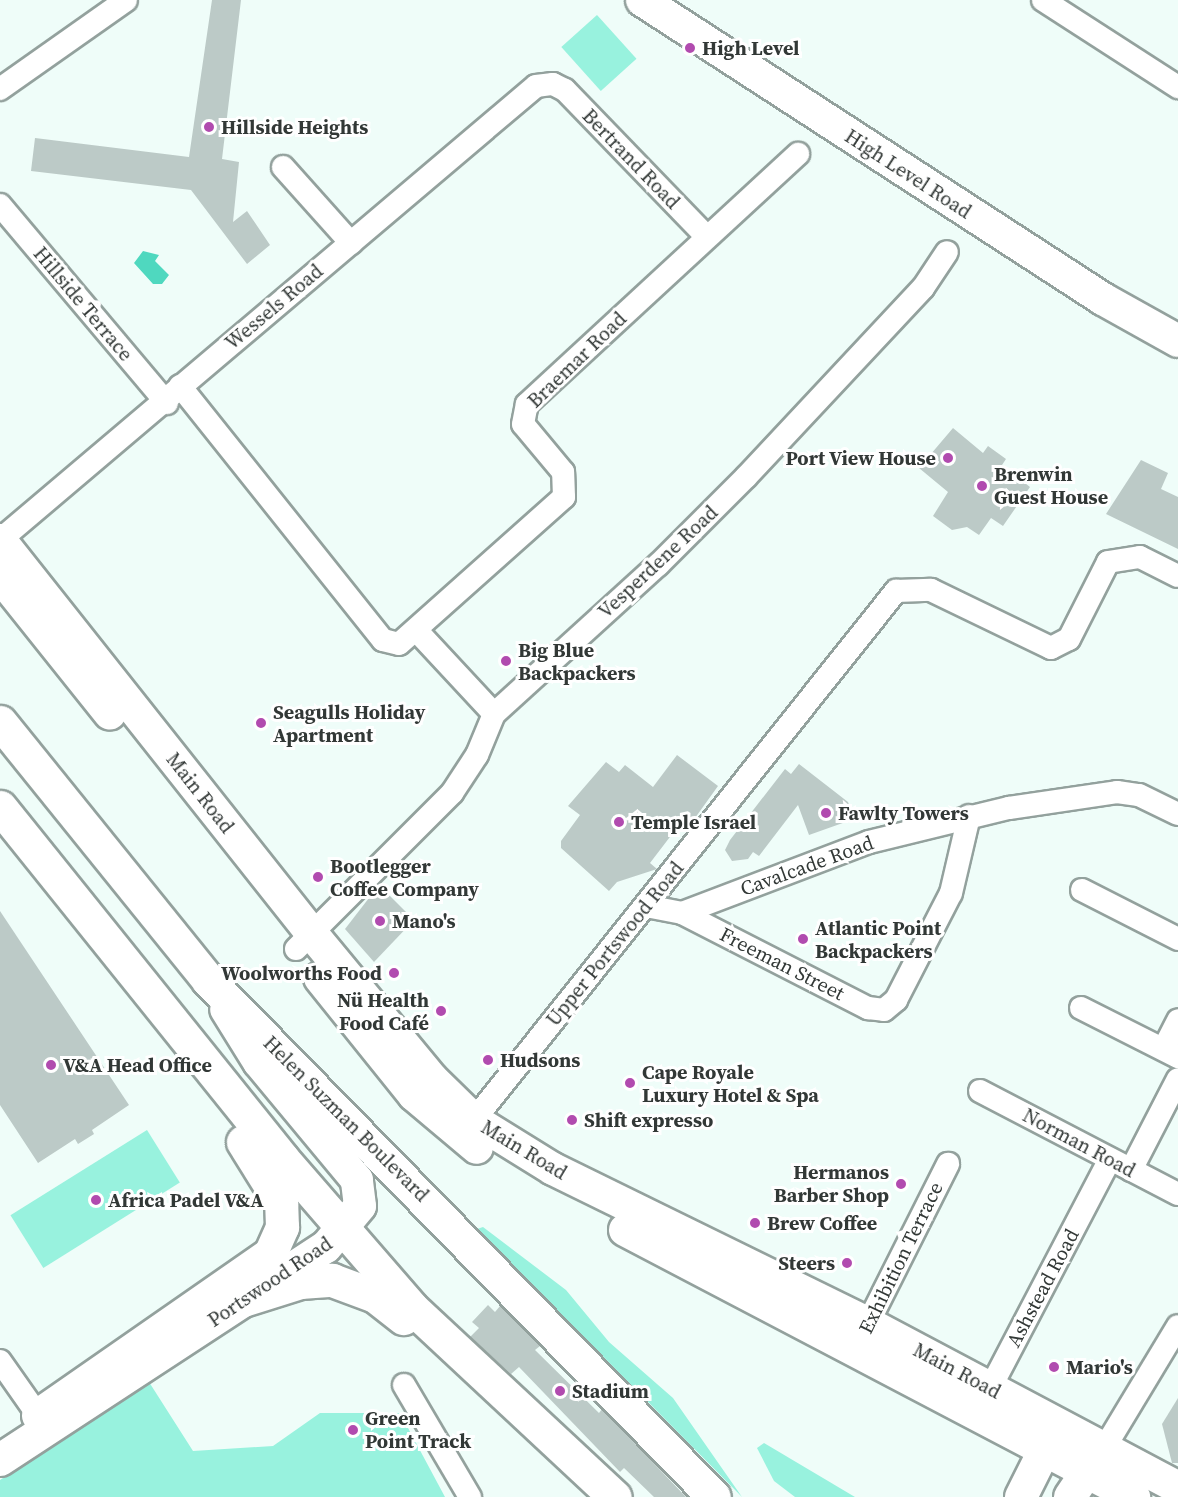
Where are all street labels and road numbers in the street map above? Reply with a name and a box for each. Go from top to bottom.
street label: Bertrand Road [577,104,685,214]
street label: High Level Road [840,124,976,224]
street label: Hillside Terrace [28,242,138,366]
street label: Wessels Road [220,259,328,355]
street label: Braemar Road [523,307,631,413]
street label: Vesperdene Road [593,500,723,624]
street label: Main Road [161,748,239,838]
street label: Cavalcade Road [737,831,877,901]
street label: Upper Portswood Road [541,857,689,1031]
street label: Freeman Street [716,922,848,1006]
street label: Helen Suzman Boulevard [258,1031,434,1207]
street label: Norman Road [1019,1103,1139,1183]
street label: Main Road [477,1115,571,1185]
street label: Exhibition Terrace [854,1178,948,1338]
street label: Ashstead Road [1002,1225,1084,1351]
street label: Portswood Road [203,1232,337,1332]
street label: Main Road [909,1338,1005,1404]

